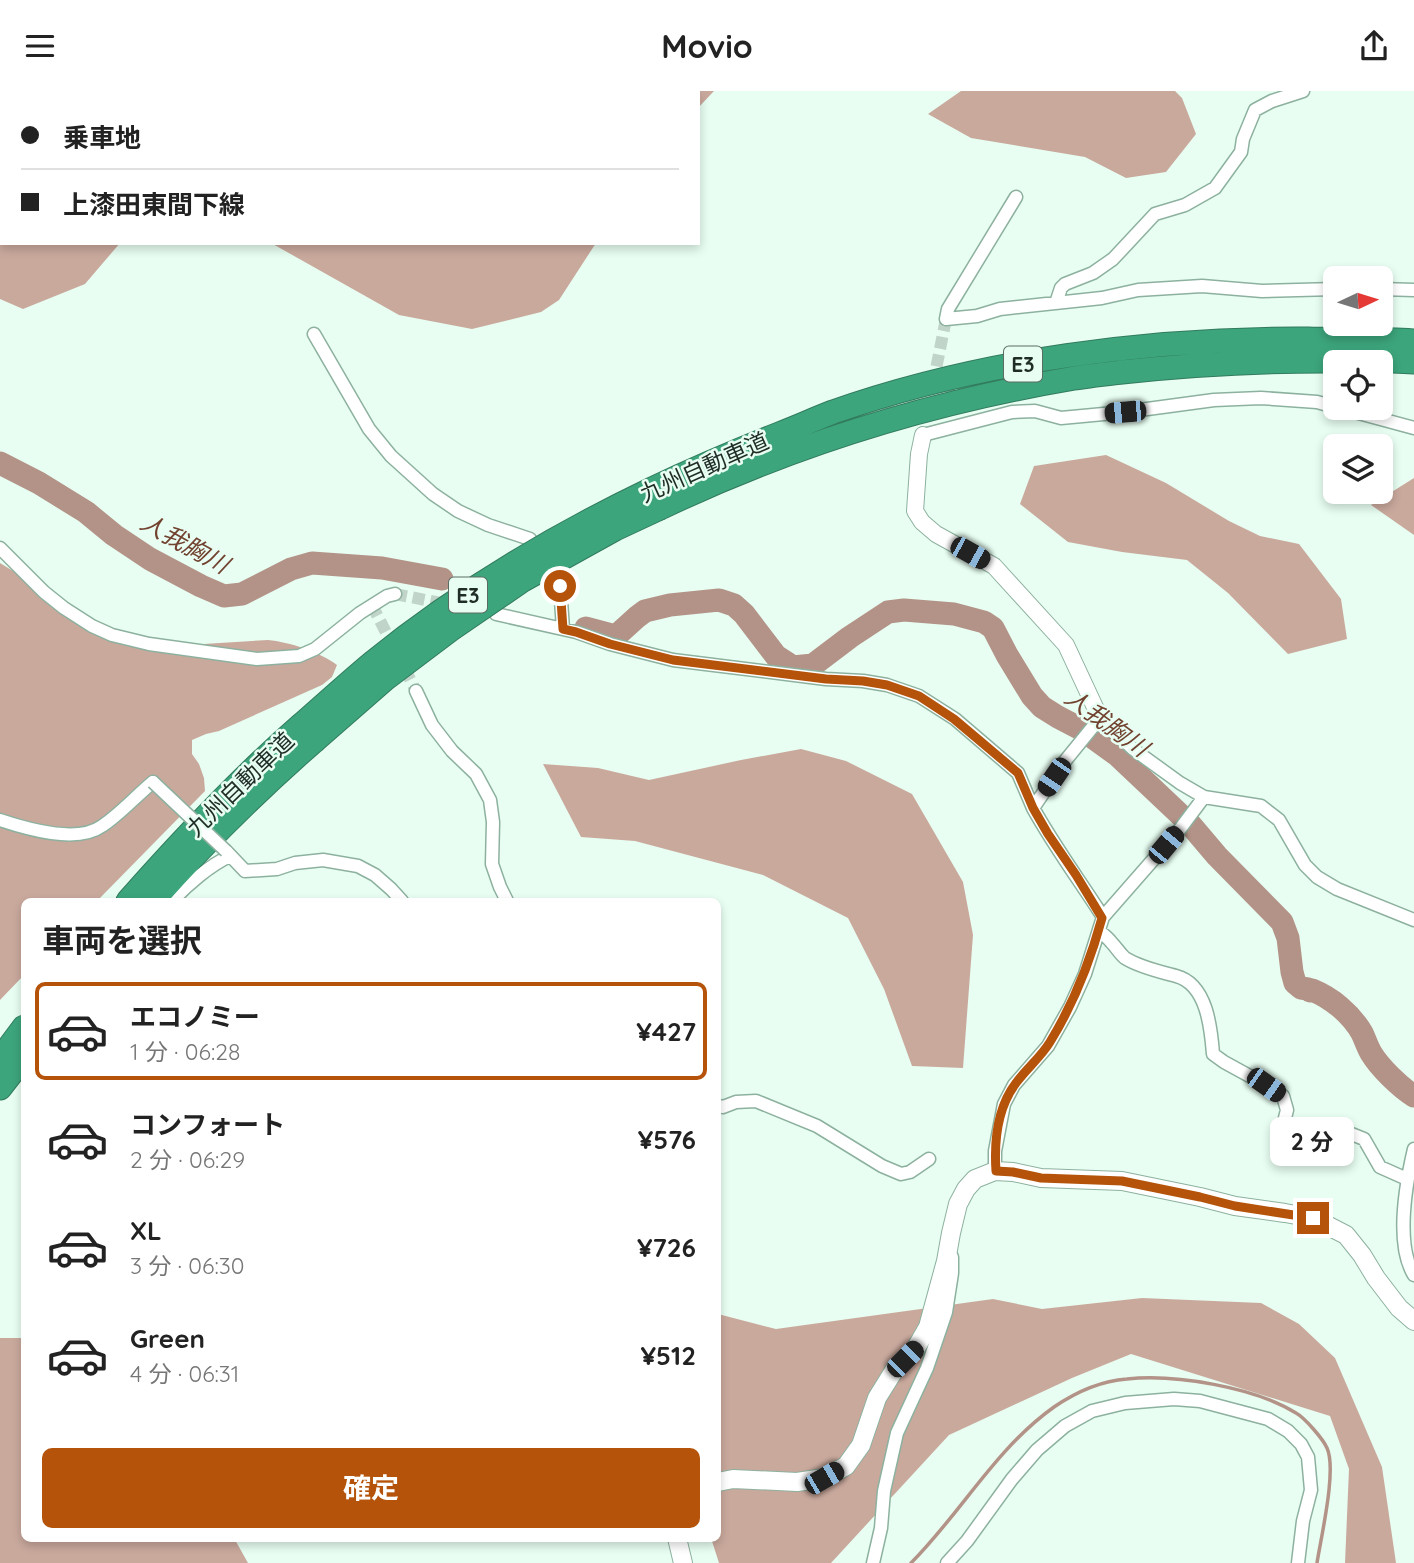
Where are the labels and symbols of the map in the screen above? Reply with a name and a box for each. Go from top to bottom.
north arrow [1323,266,1393,336]
road number: E3 [1004,347,1042,381]
car [1104,400,1147,424]
street label: 九州自動車道 [635,426,773,508]
water label: 人我胸川 [136,507,237,581]
car [947,534,994,572]
route start [544,570,576,602]
road number: E3 [449,577,487,613]
water label: 人我胸川 [1059,682,1157,764]
street label: 九州自動車道 [180,726,300,842]
car [1034,754,1075,800]
car [1145,822,1188,868]
car [1243,1064,1290,1106]
callout: 2 分 [1271,1117,1355,1165]
route end [1297,1202,1329,1234]
car [883,1337,928,1381]
car [801,1458,848,1498]

